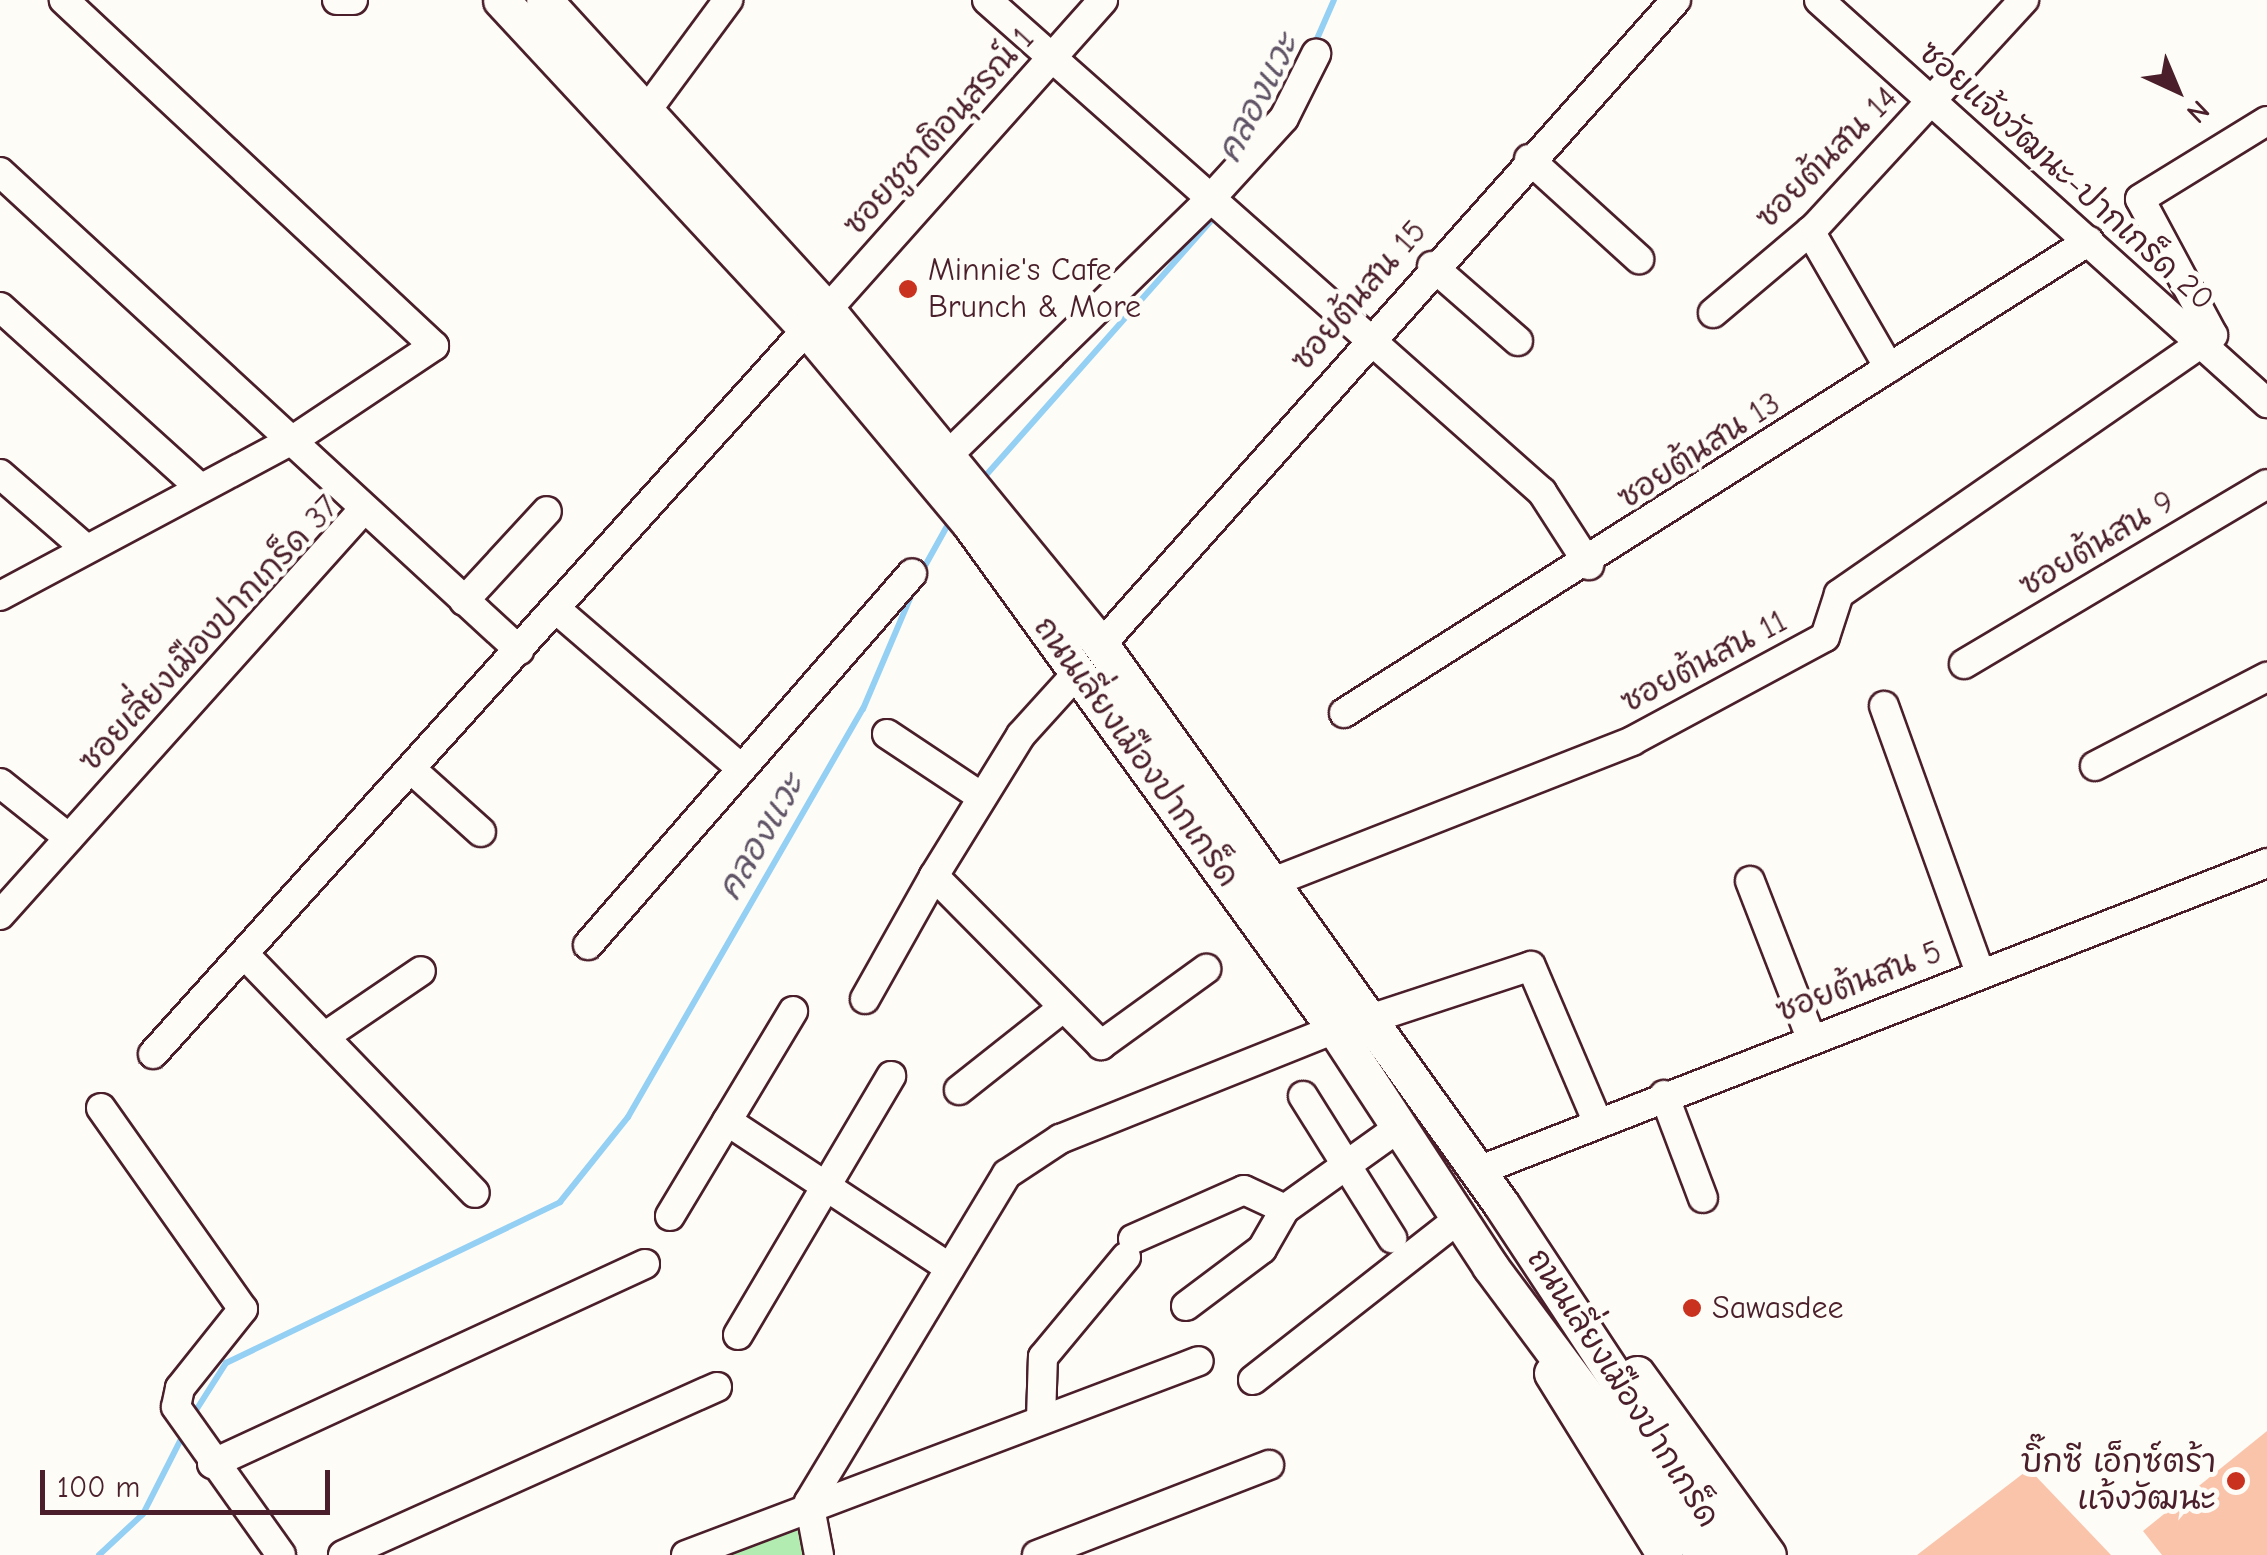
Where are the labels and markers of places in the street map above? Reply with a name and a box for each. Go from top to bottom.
place label: Minnie's Cafe Brunch & More [928,252,1141,327]
marker: Minnie's Cafe Brunch & More [897,278,919,300]
place label: Sawasdee [1712,1289,1843,1327]
marker: Sawasdee [1681,1297,1703,1319]
place label: บิ๊กซี เอ็กซ์ตร้า แจ้งวัฒนะ [2021,1444,2216,1519]
marker: บิ๊กซี เอ็กซ์ตร้า แจ้งวัฒนะ [2225,1470,2247,1492]

